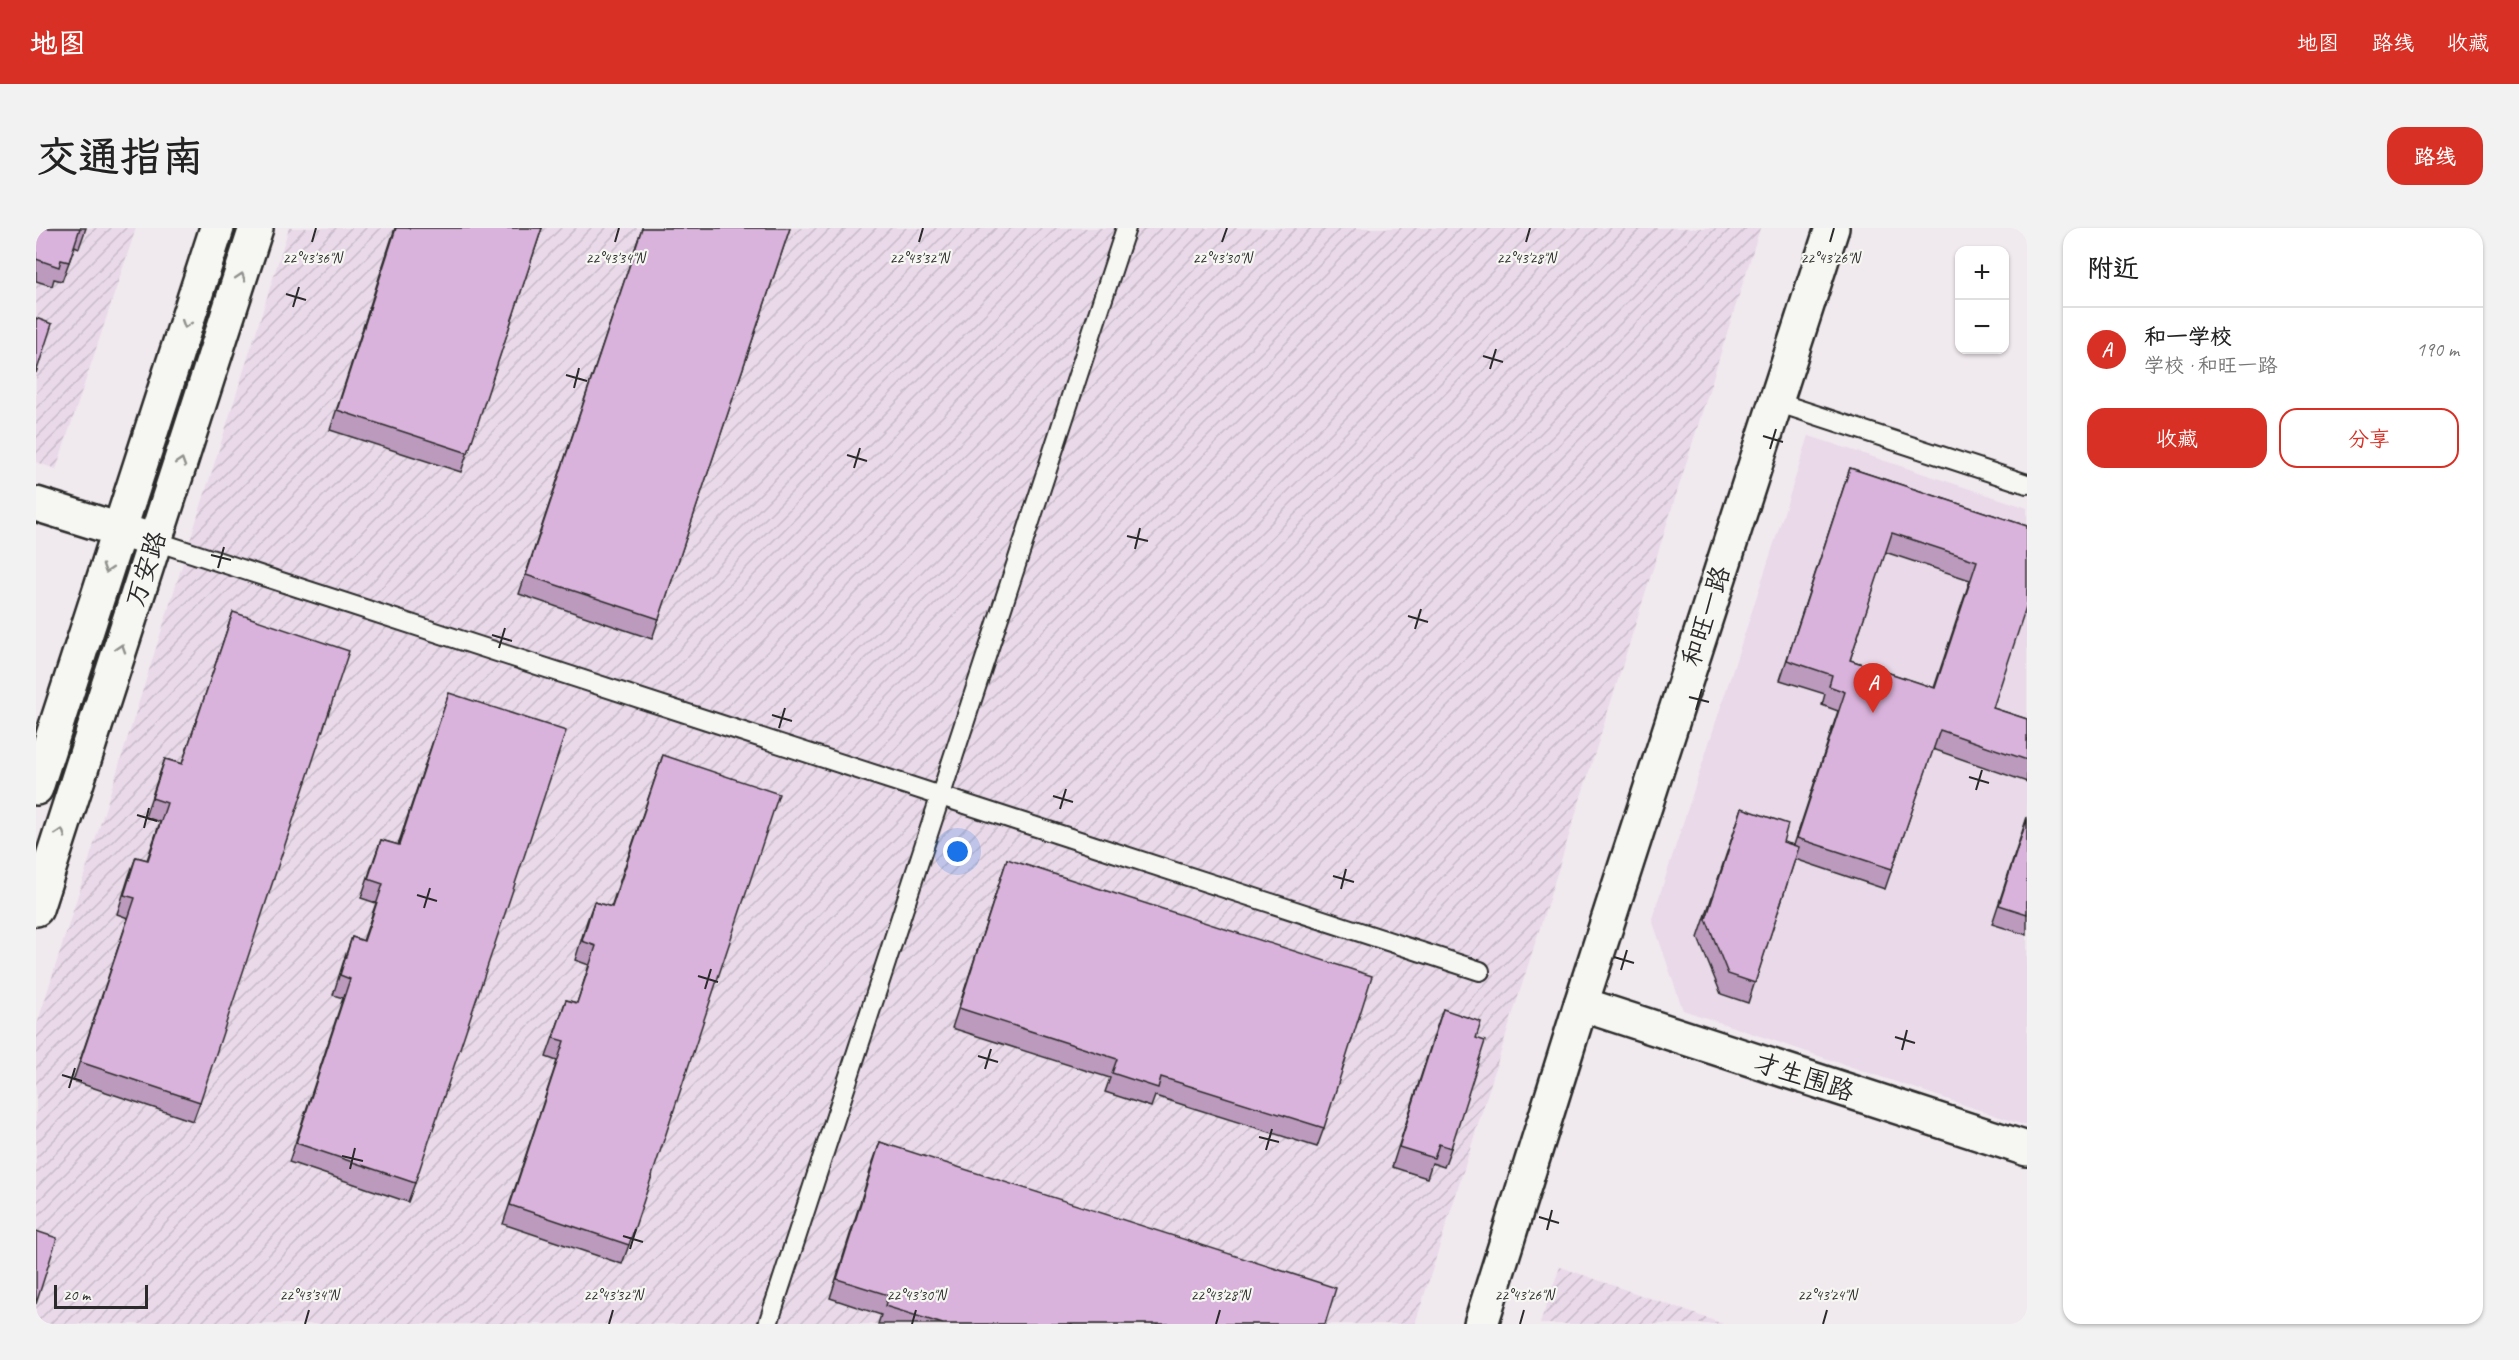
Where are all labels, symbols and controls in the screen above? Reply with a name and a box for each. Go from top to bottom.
text: 地图 [30,26,86,61]
text: 地图 [2297,30,2339,56]
text: 路线 [2372,30,2414,56]
text: 收藏 [2447,30,2489,56]
button: 路线 [2387,127,2483,185]
text: 交通指南 [36,131,204,184]
map controls [1955,246,2009,354]
button: + [1955,246,2009,300]
text: 22°43'36"N [282,249,345,268]
text: 22°43'34"N [585,249,648,268]
text: 22°43'32"N [889,249,952,268]
text: 22°43'30"N [1192,249,1255,268]
text: 22°43'28"N [1496,249,1559,268]
text: 22°43'26"N [1800,249,1863,268]
text: 附近 [2087,252,2139,285]
one-way arrow [233,272,246,283]
button: − [1955,300,2009,354]
one-way arrow [181,318,194,329]
text: 和一学校 [2144,323,2232,351]
text: A [2101,337,2112,362]
text: 190 m [2416,337,2459,362]
text: 学校 · 和旺一路 [2144,353,2277,378]
button: 收藏 [2087,408,2267,468]
button: 分享 [2279,408,2459,468]
one-way arrow [173,457,186,468]
street label: 万安路 [118,527,174,611]
street label: 和旺一路 [1674,561,1738,671]
one-way arrow [102,563,114,574]
one-way arrow [113,643,126,654]
pin: A [1854,664,1892,713]
one-way arrow [53,828,66,839]
your location [943,837,972,866]
street label: 才生围路 [1749,1045,1859,1109]
scale bar [54,1282,148,1310]
text: 20 m [63,1285,90,1305]
text: 22°43'34"N [279,1286,342,1305]
text: 22°43'32"N [583,1286,646,1305]
text: 22°43'30"N [886,1286,949,1305]
text: 22°43'28"N [1190,1286,1253,1305]
text: 22°43'26"N [1494,1286,1557,1305]
text: 22°43'24"N [1797,1286,1860,1305]

